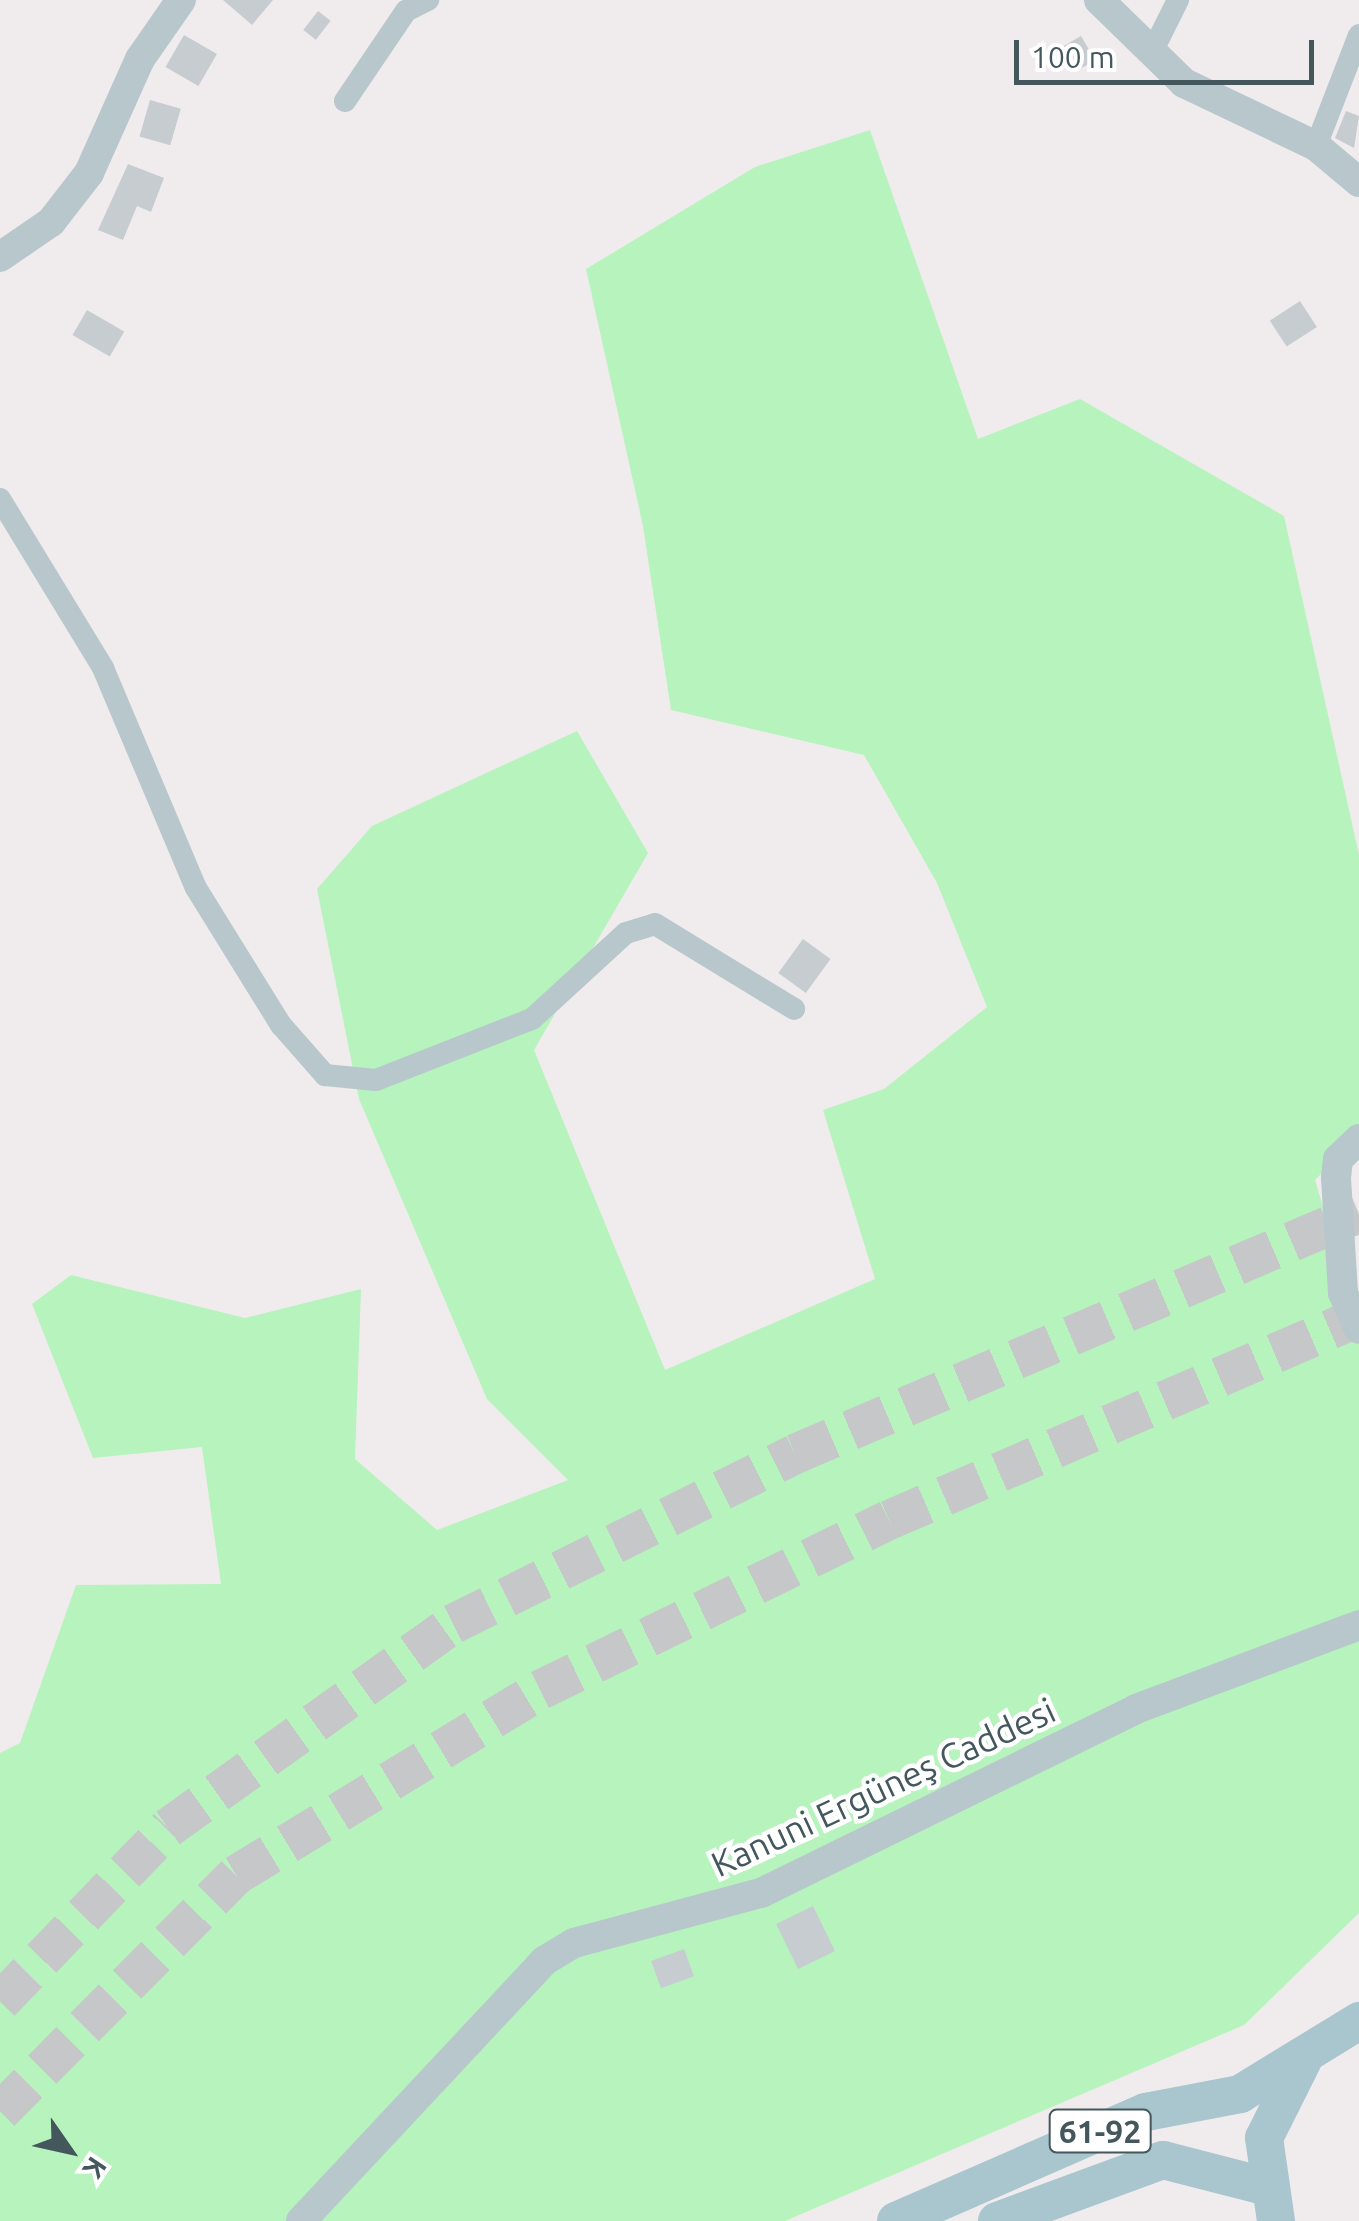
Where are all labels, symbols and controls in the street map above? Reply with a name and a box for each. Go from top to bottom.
scale bar [1019,20,1319,82]
text: 100 m [1031,40,1115,74]
street label: Kanuni Ergüneş Caddesi [704,1689,1062,1885]
north arrow [20,2101,120,2201]
road number: 61-92 [1048,2104,1152,2158]
text: K [77,2152,113,2184]

